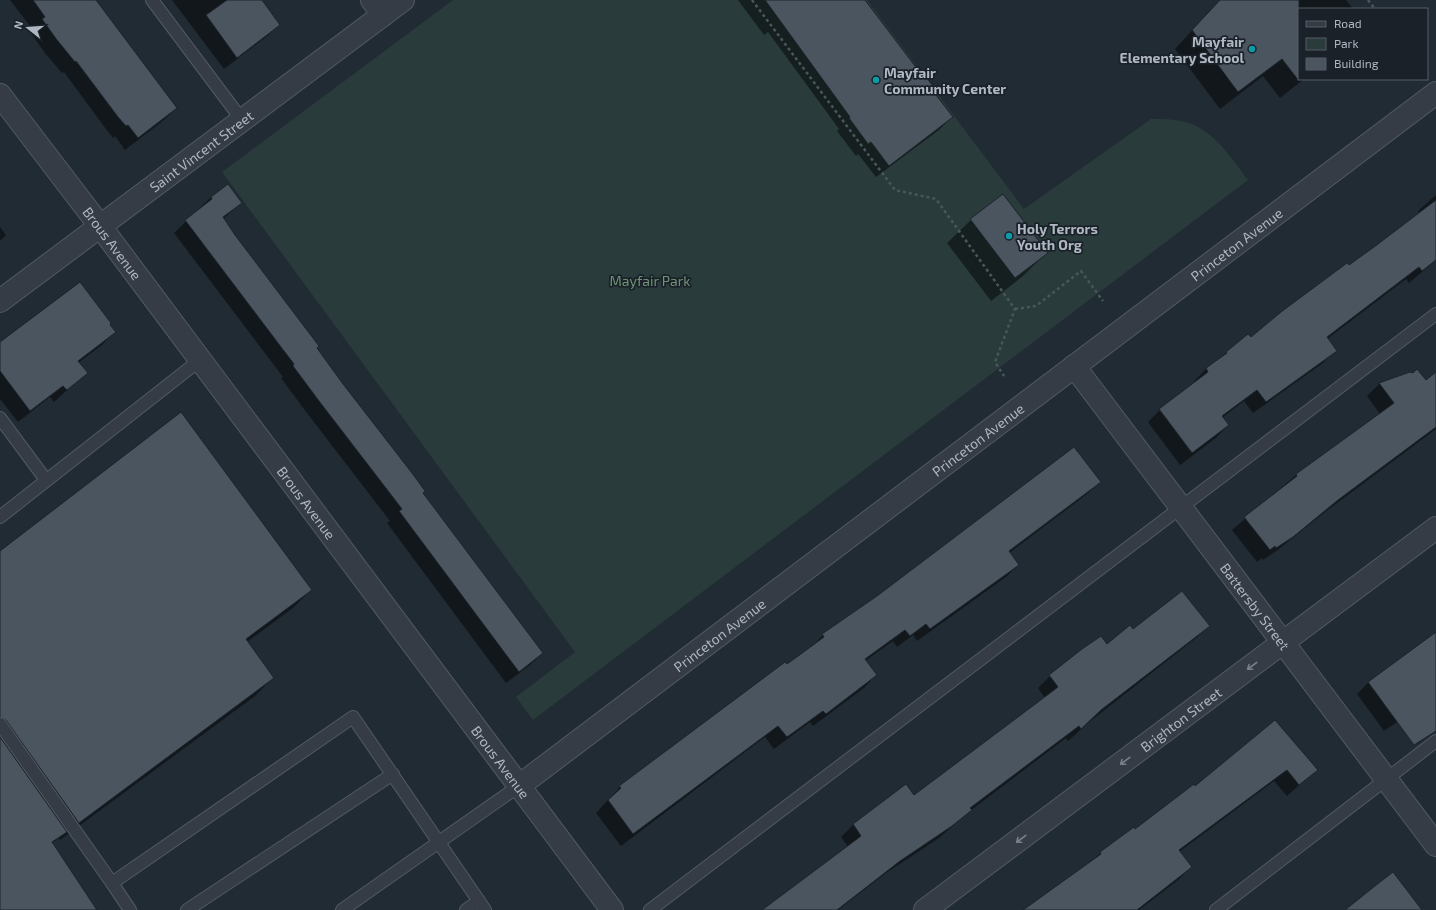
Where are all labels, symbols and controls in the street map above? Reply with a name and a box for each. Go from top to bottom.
north arrow [8,8,48,48]
legend [1298,8,1428,80]
text: Road [1334,16,1362,30]
text: N [11,19,25,31]
place label: Mayfair Elementary School [1120,33,1244,66]
text: Park [1334,36,1359,50]
marker: Mayfair Elementary School [1247,44,1257,54]
text: Building [1334,56,1379,70]
place label: Mayfair Community Center [884,64,1006,97]
marker: Mayfair Community Center [871,75,881,85]
street label: Saint Vincent Street [146,106,256,195]
street label: Brous Avenue [80,203,146,283]
street label: Princeton Avenue [1187,204,1286,284]
place label: Holy Terrors Youth Org [1017,220,1098,253]
marker: Holy Terrors Youth Org [1004,231,1014,241]
park label: Mayfair Park [610,272,690,289]
street label: Princeton Avenue [928,399,1027,480]
street label: Brous Avenue [274,462,340,542]
street label: Battersby Street [1217,559,1294,653]
street label: Princeton Avenue [670,594,769,675]
one-way arrow [1246,662,1257,670]
street label: Brighton Street [1136,683,1225,755]
street label: Brous Avenue [468,722,534,802]
one-way arrow [1120,757,1131,765]
one-way arrow [1016,834,1027,843]

